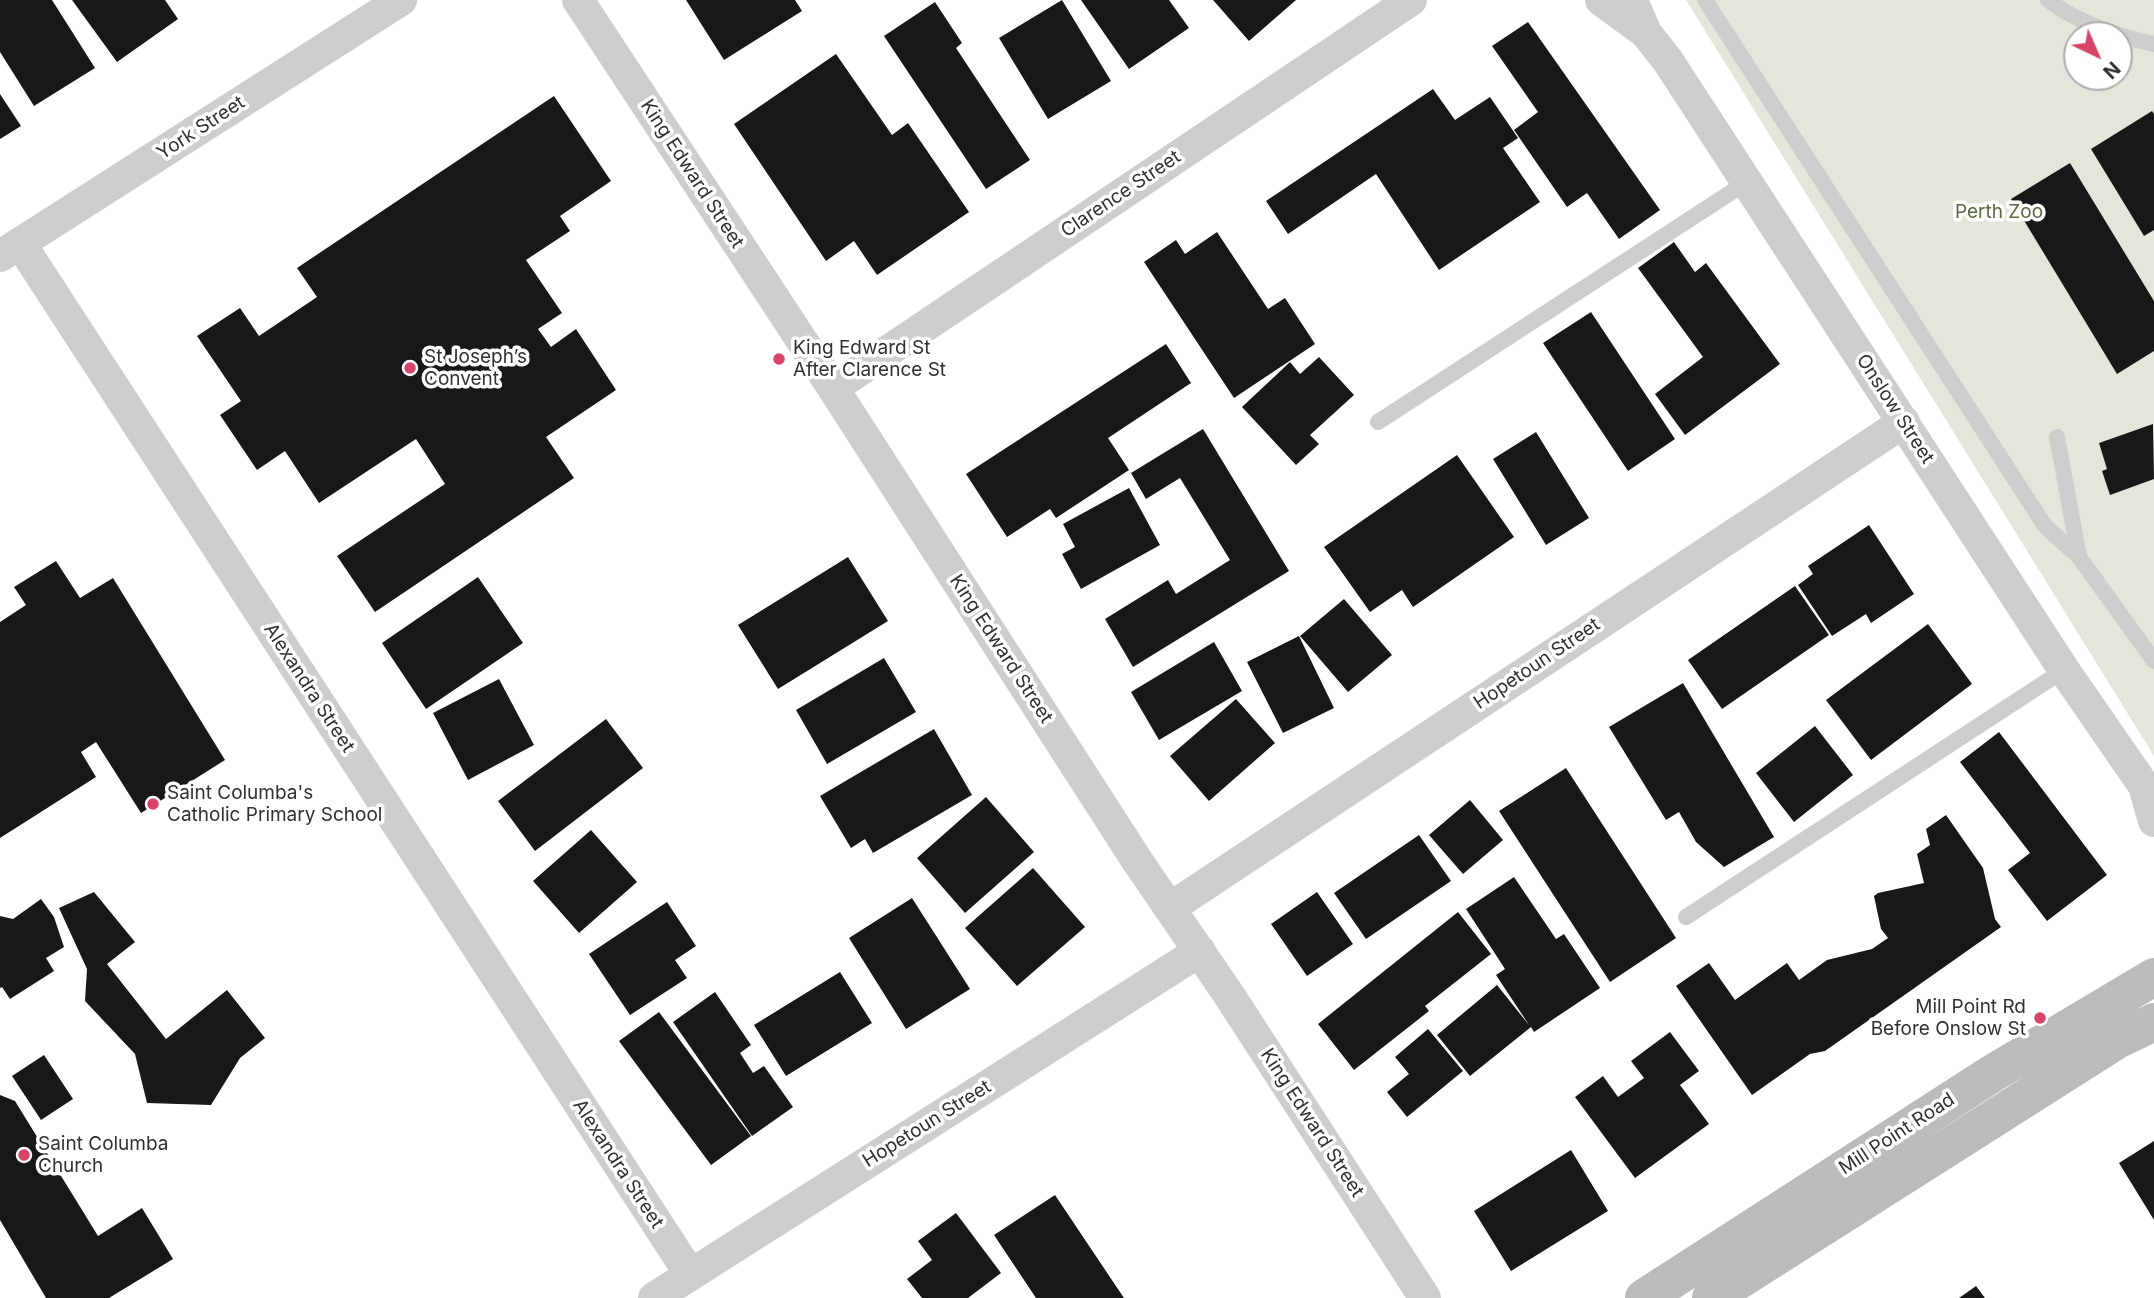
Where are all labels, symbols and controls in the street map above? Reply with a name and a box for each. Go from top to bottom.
north arrow [2063,21,2133,91]
text: N [2098,57,2125,83]
street label: York Street [153,91,249,165]
street label: King Edward Street [635,95,749,253]
street label: Clarence Street [1057,146,1185,242]
park label: Perth Zoo [1955,201,2043,223]
place label: King Edward St After Clarence St [793,337,946,381]
place label: St Joseph’s Convent [424,346,527,390]
street label: Onslow Street [1851,350,1939,468]
marker: King Edward St After Clarence St [771,351,787,367]
marker: St Joseph’s Convent [402,360,418,376]
street label: King Edward Street [944,570,1058,728]
street label: Hopetoun Street [1470,613,1604,715]
street label: Alexandra Street [259,619,359,757]
place label: Saint Columba's Catholic Primary School [167,782,382,826]
marker: Saint Columba's Catholic Primary School [145,796,161,812]
place label: Mill Point Rd Before Onslow St [1871,996,2026,1040]
marker: Mill Point Rd Before Onslow St [2032,1010,2048,1026]
street label: King Edward Street [1255,1044,1369,1202]
street label: Hopetoun Street [859,1075,995,1173]
street label: Mill Point Road [1835,1088,1959,1180]
street label: Alexandra Street [568,1095,668,1233]
place label: Saint Columba Church [38,1133,168,1177]
marker: Saint Columba Church [16,1147,32,1163]

